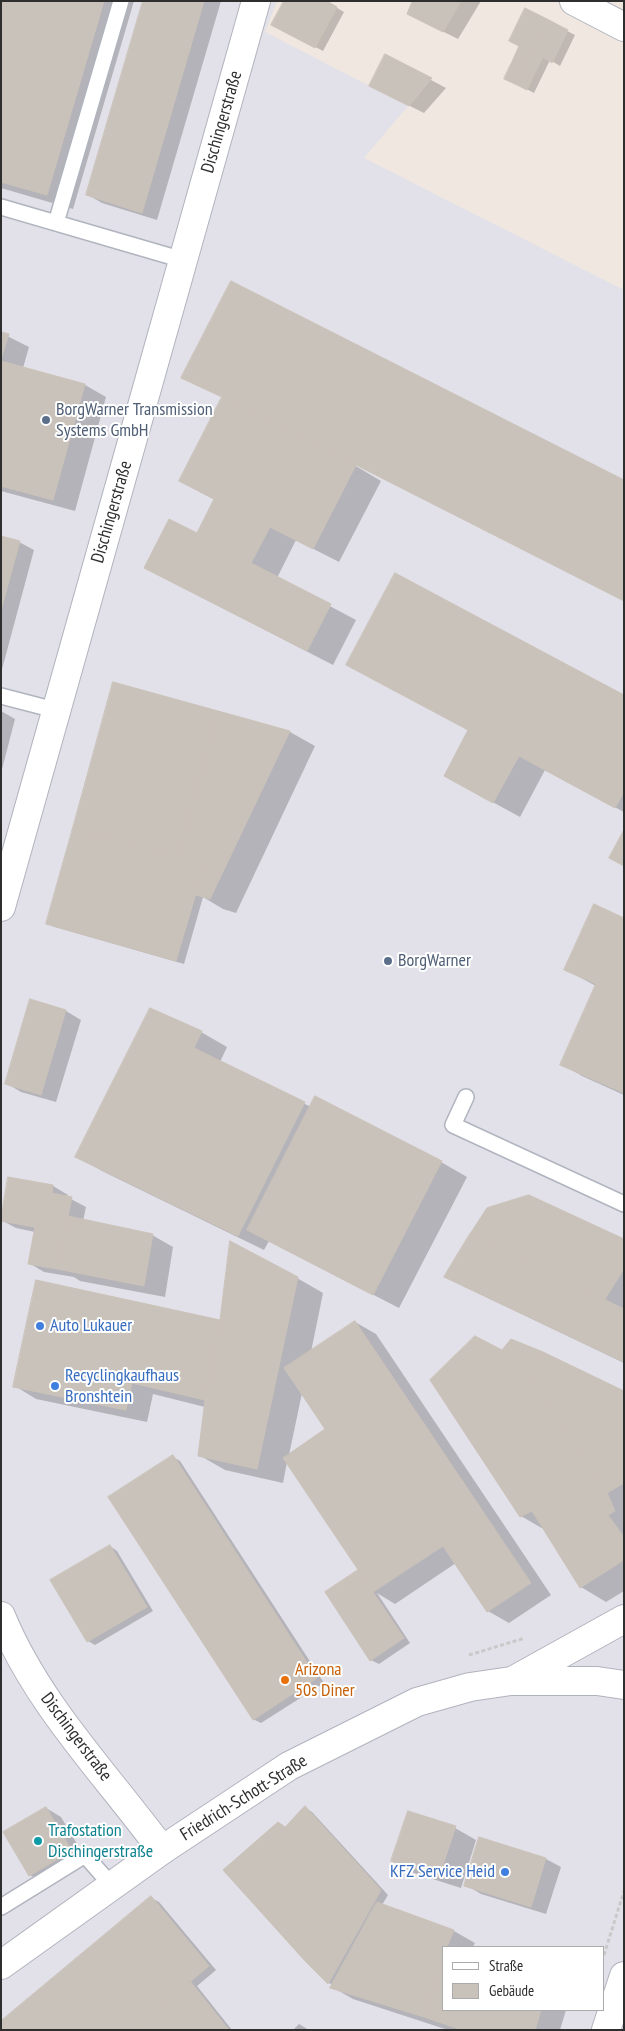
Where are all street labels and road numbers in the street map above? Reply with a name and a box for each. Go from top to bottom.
street label: Dischingerstraße [197,69,247,175]
street label: Dischingerstraße [87,459,137,565]
street label: Dischingerstraße [36,1689,116,1785]
street label: Friedrich-Schott-Straße [177,1750,311,1846]

